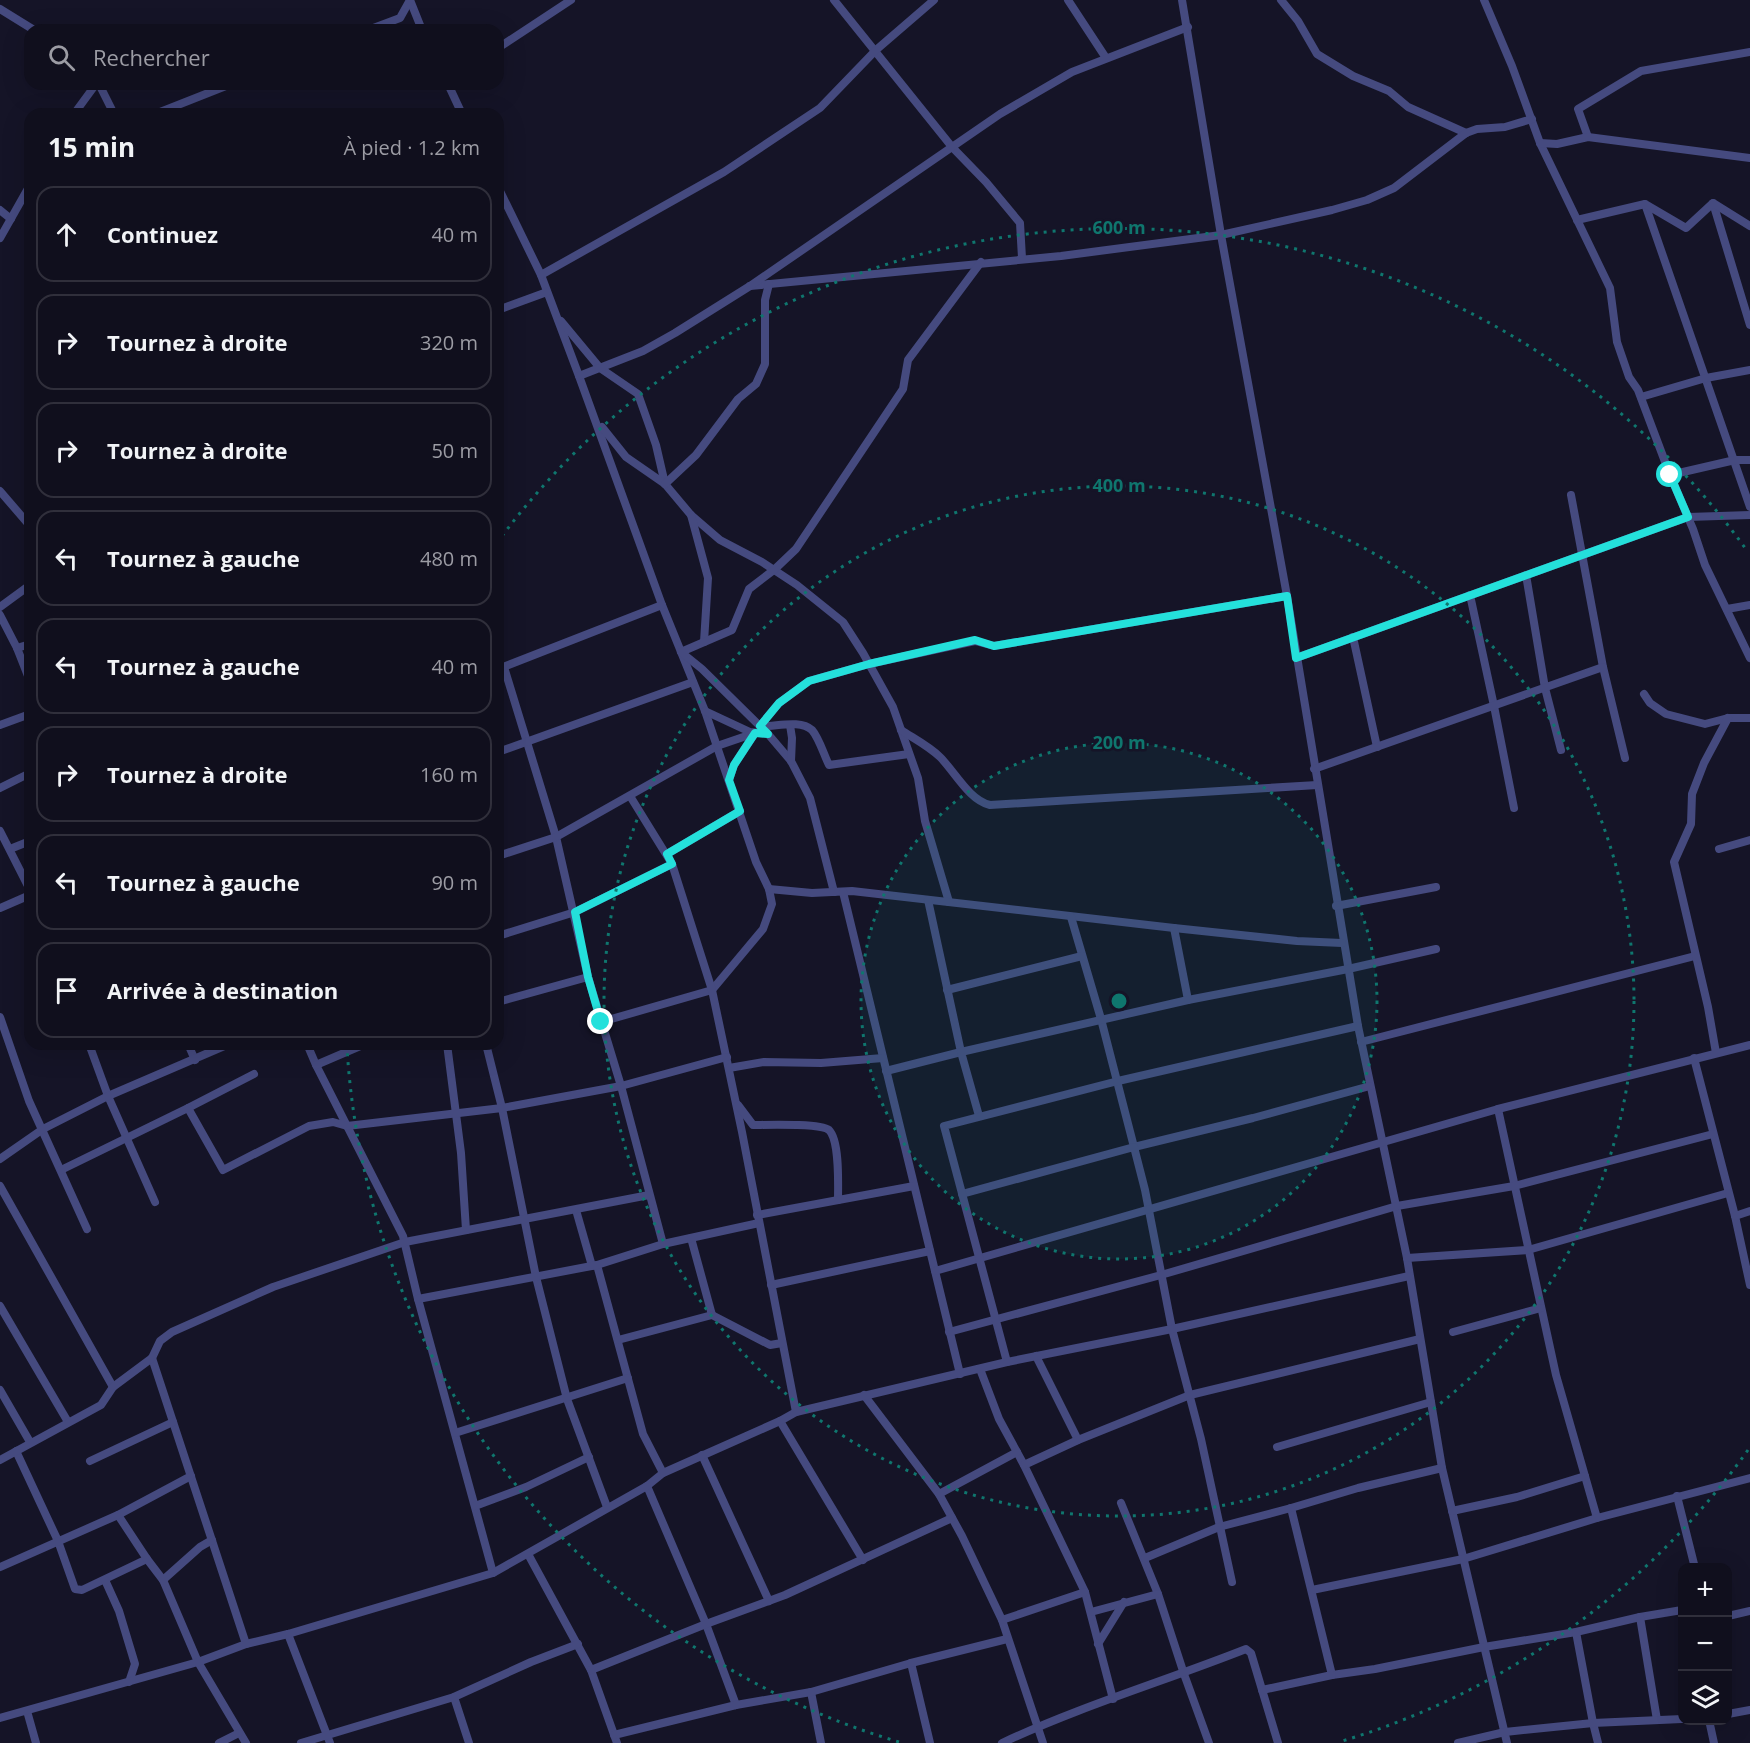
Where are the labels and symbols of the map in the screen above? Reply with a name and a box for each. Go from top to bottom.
text: 600 m [1092,215,1146,239]
route start [1656,461,1682,487]
text: 400 m [1092,473,1146,497]
text: 200 m [1092,730,1146,754]
centre of rings [1109,991,1129,1011]
route end [587,1008,613,1034]

